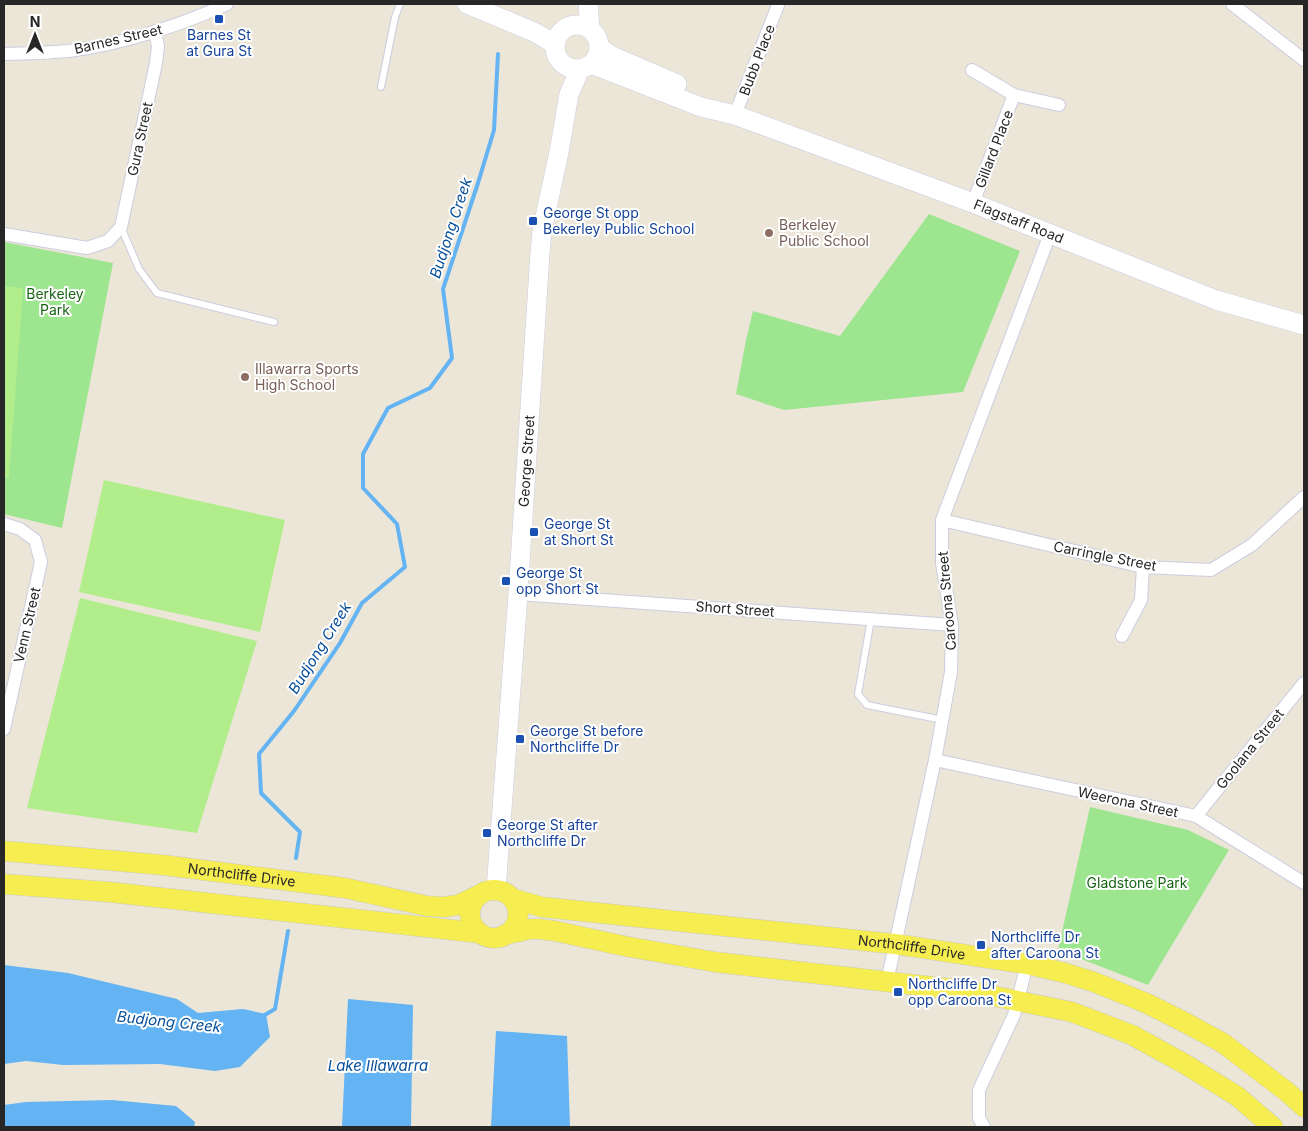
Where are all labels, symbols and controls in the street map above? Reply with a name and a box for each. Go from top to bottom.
north arrow [10,10,60,60]
text: N [30,13,40,30]
marker: Barnes St at Gura St [213,13,225,25]
street label: Barnes Street [72,20,164,57]
street label: Bubb Place [735,22,778,98]
place label: Barnes St at Gura St [186,26,252,59]
street label: Gura Street [123,100,156,177]
street label: Gillard Place [971,107,1016,190]
water label: Budjong Creek [425,174,476,281]
street label: Flagstaff Road [971,195,1066,246]
place label: George St opp Bekerley Public School [543,204,694,237]
marker: George St opp Bekerley Public School [527,215,539,227]
place label: Berkeley Public School [779,216,869,249]
marker: Berkeley Public School [763,227,775,239]
park label: Berkeley Park [26,285,84,318]
place label: Illawarra Sports High School [255,360,359,393]
marker: Illawarra Sports High School [239,371,251,383]
street label: George Street [515,414,538,508]
place label: George St at Short St [544,515,614,548]
marker: George St at Short St [528,526,540,538]
street label: Carringle Street [1052,537,1158,574]
street label: Caroona Street [934,550,959,651]
place label: George St opp Short St [516,564,599,597]
marker: George St opp Short St [500,575,512,587]
street label: Venn Street [10,585,44,664]
street label: Short Street [695,597,776,620]
water label: Budjong Creek [284,598,356,697]
street label: Goolana Street [1212,705,1287,792]
place label: George St before Northcliffe Dr [530,722,643,755]
marker: George St before Northcliffe Dr [514,733,526,745]
street label: Weerona Street [1076,783,1180,821]
place label: George St after Northcliffe Dr [497,816,598,849]
marker: George St after Northcliffe Dr [481,827,493,839]
street label: Northcliffe Drive [187,859,297,890]
park label: Gladstone Park [1087,874,1188,891]
place label: Northcliffe Dr after Caroona St [991,928,1099,961]
street label: Northcliffe Drive [857,931,967,963]
marker: Northcliffe Dr after Caroona St [975,939,987,951]
place label: Northcliffe Dr opp Caroona St [908,975,1011,1008]
marker: Northcliffe Dr opp Caroona St [892,986,904,998]
water label: Budjong Creek [116,1007,223,1037]
water label: Lake Illawarra [328,1056,428,1075]

